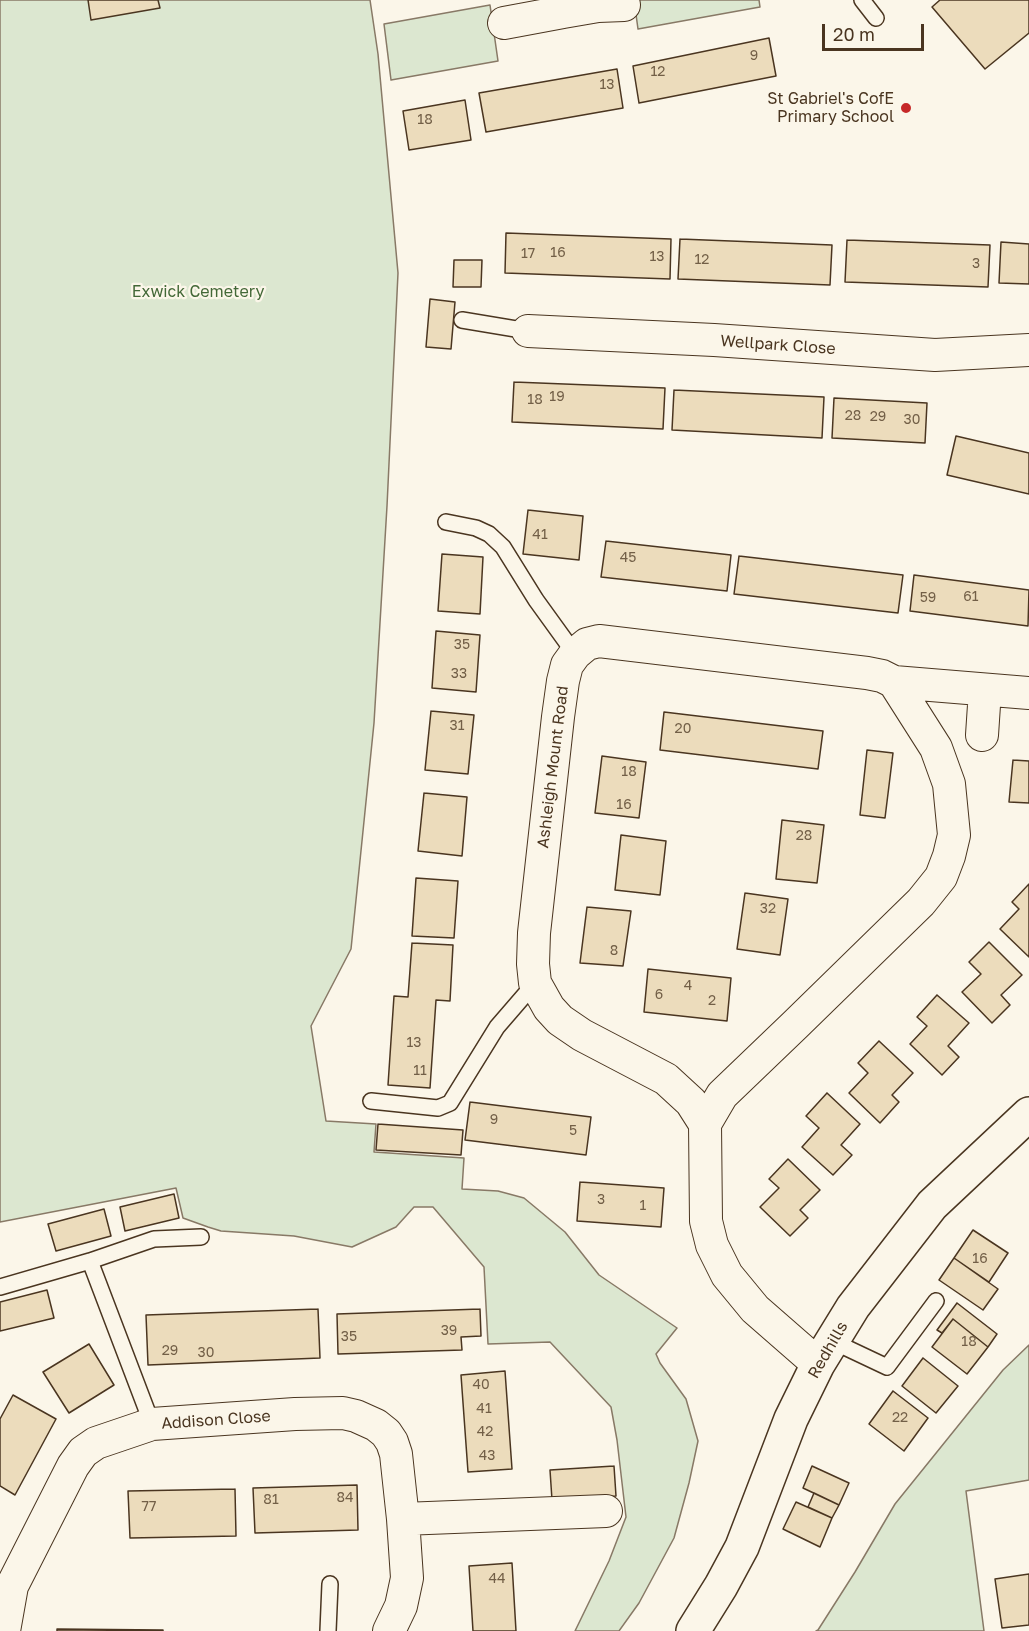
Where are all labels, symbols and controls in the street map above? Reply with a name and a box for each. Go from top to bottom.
scale bar [825,12,927,50]
text: 20 m [833,23,875,45]
house number: 9 [750,48,758,64]
house number: 12 [651,64,665,80]
house number: 13 [600,77,614,93]
place label: St Gabriel's CofE Primary School [767,89,894,127]
marker: St Gabriel's CofE Primary School [899,101,913,115]
house number: 18 [417,112,433,128]
house number: 16 [550,245,566,261]
house number: 17 [521,246,535,262]
house number: 13 [650,249,664,265]
house number: 12 [695,252,709,268]
house number: 3 [972,256,980,272]
park label: Exwick Cemetery [132,282,264,302]
street label: Wellpark Close [720,331,836,359]
house number: 19 [549,389,565,405]
house number: 18 [527,392,543,408]
house number: 28 [845,408,861,424]
house number: 29 [870,409,886,425]
house number: 30 [904,412,920,428]
house number: 41 [532,527,548,543]
house number: 45 [620,550,636,566]
house number: 61 [963,589,979,605]
house number: 59 [920,590,936,606]
house number: 35 [454,637,470,653]
house number: 33 [451,666,467,682]
street label: Ashleigh Mount Road [534,685,572,849]
house number: 31 [450,718,464,734]
house number: 20 [675,721,691,737]
house number: 18 [621,764,637,780]
house number: 16 [616,797,632,813]
house number: 28 [796,828,812,844]
house number: 32 [760,901,776,917]
house number: 8 [610,943,618,959]
house number: 4 [684,978,692,994]
house number: 6 [655,987,663,1003]
house number: 2 [708,993,716,1009]
house number: 13 [407,1035,421,1051]
house number: 11 [413,1063,427,1079]
house number: 9 [490,1112,498,1128]
house number: 5 [569,1123,577,1139]
house number: 3 [597,1192,605,1208]
house number: 1 [640,1198,646,1214]
house number: 16 [972,1251,988,1267]
street label: Redhills [804,1318,852,1382]
house number: 39 [441,1323,457,1339]
house number: 35 [341,1329,357,1345]
house number: 18 [961,1334,977,1350]
house number: 29 [162,1343,178,1359]
house number: 30 [198,1345,214,1361]
house number: 40 [472,1377,490,1393]
house number: 41 [476,1401,492,1417]
street label: Addison Close [161,1407,271,1433]
house number: 22 [892,1410,908,1426]
house number: 42 [477,1424,493,1440]
house number: 43 [479,1448,495,1464]
house number: 84 [336,1490,354,1506]
house number: 81 [263,1492,279,1508]
house number: 77 [142,1499,156,1515]
house number: 44 [488,1571,506,1587]

